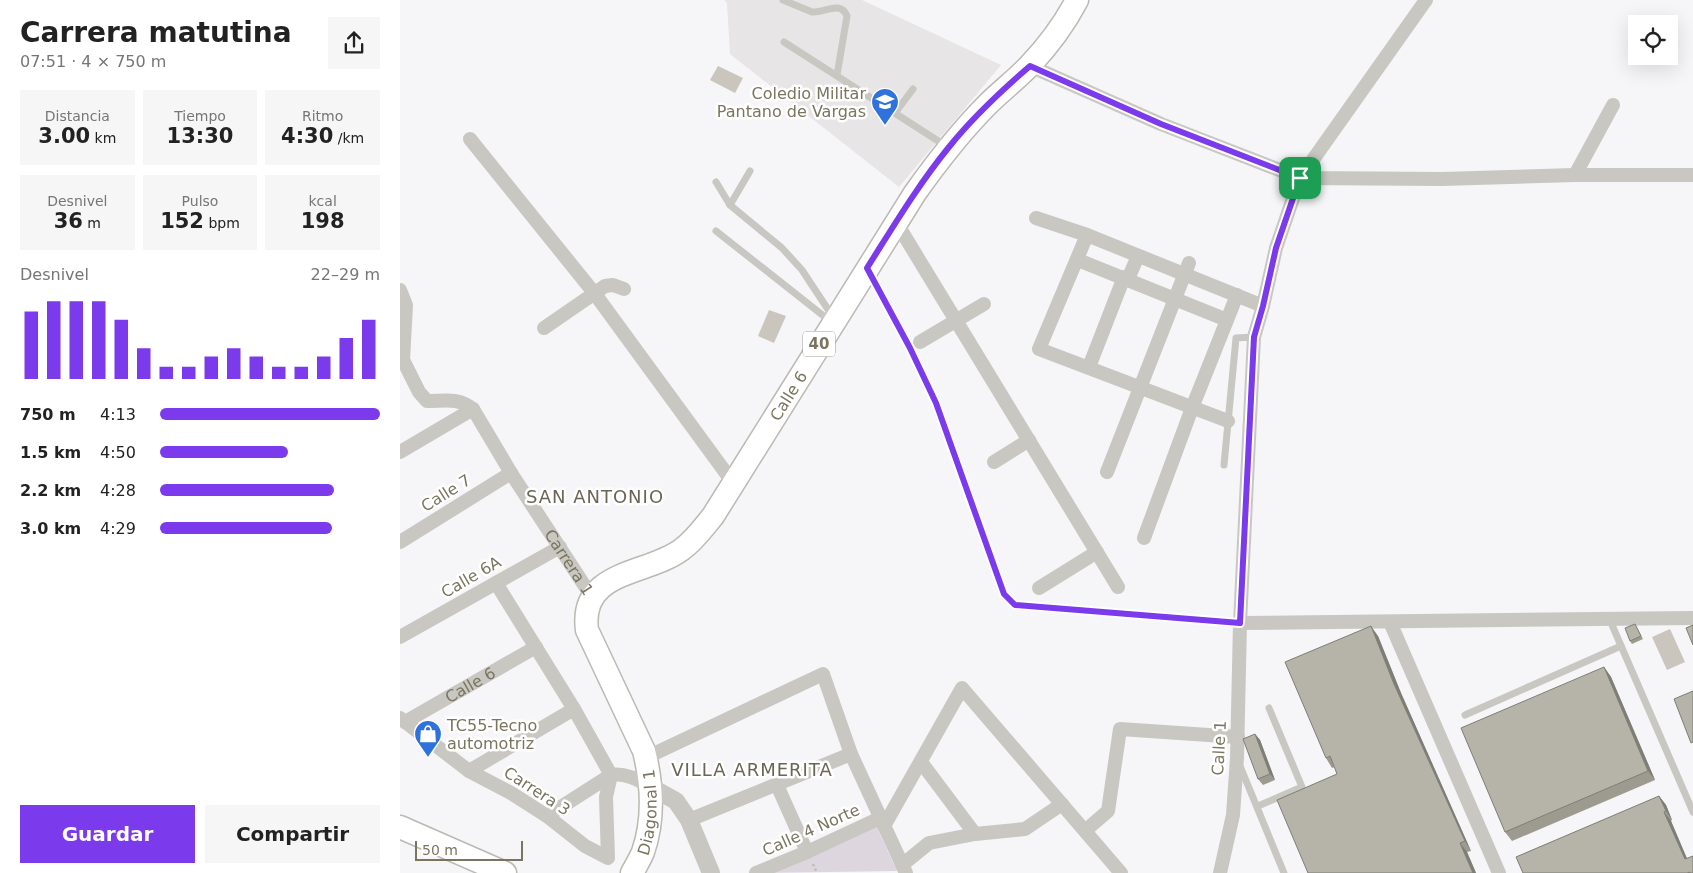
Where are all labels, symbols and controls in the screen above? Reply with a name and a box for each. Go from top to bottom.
map controls [1628,15,1678,65]
button: locate [1628,15,1678,65]
text: Carrera matutina [20,16,292,49]
button: share [328,17,380,69]
text: 07:51 · 4 × 750 m [20,52,166,71]
place label: Coledio Militar Pantano de Vargas [717,84,866,121]
school or university icon: Coledio Militar Pantano de Vargas [870,87,900,126]
text: Distancia [45,108,110,124]
text: Tiempo [174,108,226,124]
text: Ritmo [302,108,343,124]
text: 3.00 [38,124,90,148]
text: 13:30 [167,124,233,148]
text: 4:30 [281,124,333,148]
text: km [90,130,116,146]
text: /km [333,130,364,146]
pin [1279,157,1321,199]
icon: arrive [1286,164,1314,192]
text: Desnivel [47,193,107,209]
text: Pulso [182,193,218,209]
text: kcal [309,193,337,209]
text: 36 [54,209,83,233]
text: 152 [160,209,204,233]
text: 198 [301,209,345,233]
text: m [83,215,101,231]
text: bpm [204,215,240,231]
text: Desnivel [20,265,89,284]
text: 22–29 m [311,265,380,284]
road number: 40 [803,332,835,356]
street label: Calle 6 [766,367,811,424]
text: 750 m [20,405,76,424]
text: 4:13 [100,405,136,424]
text: 1.5 km [20,443,81,462]
text: 4:50 [100,443,136,462]
street label: Calle 7 [418,470,474,516]
text: 2.2 km [20,481,81,500]
text: 4:28 [100,481,136,500]
district label: SAN ANTONIO [526,486,664,507]
text: 3.0 km [20,519,81,538]
text: 4:29 [100,519,136,538]
street label: Carrera 1 [541,526,598,599]
street label: Calle 6A [438,552,504,602]
street label: Calle 6 [441,663,499,707]
place label: TC55-Tecno automotriz [446,716,537,753]
shop icon: TC55-Tecno automotriz [413,719,443,758]
street label: Calle 1 [1208,720,1230,776]
district label: VILLA ARMERITA [671,759,833,780]
street label: Carrera 3 [500,763,574,819]
street label: Diagonal 1 [633,768,660,858]
street label: Calle 4 Norte [759,800,863,860]
button: Guardar [20,805,195,863]
button: Compartir [205,805,380,863]
scale bar [415,838,522,861]
text: 50 m [422,842,458,858]

